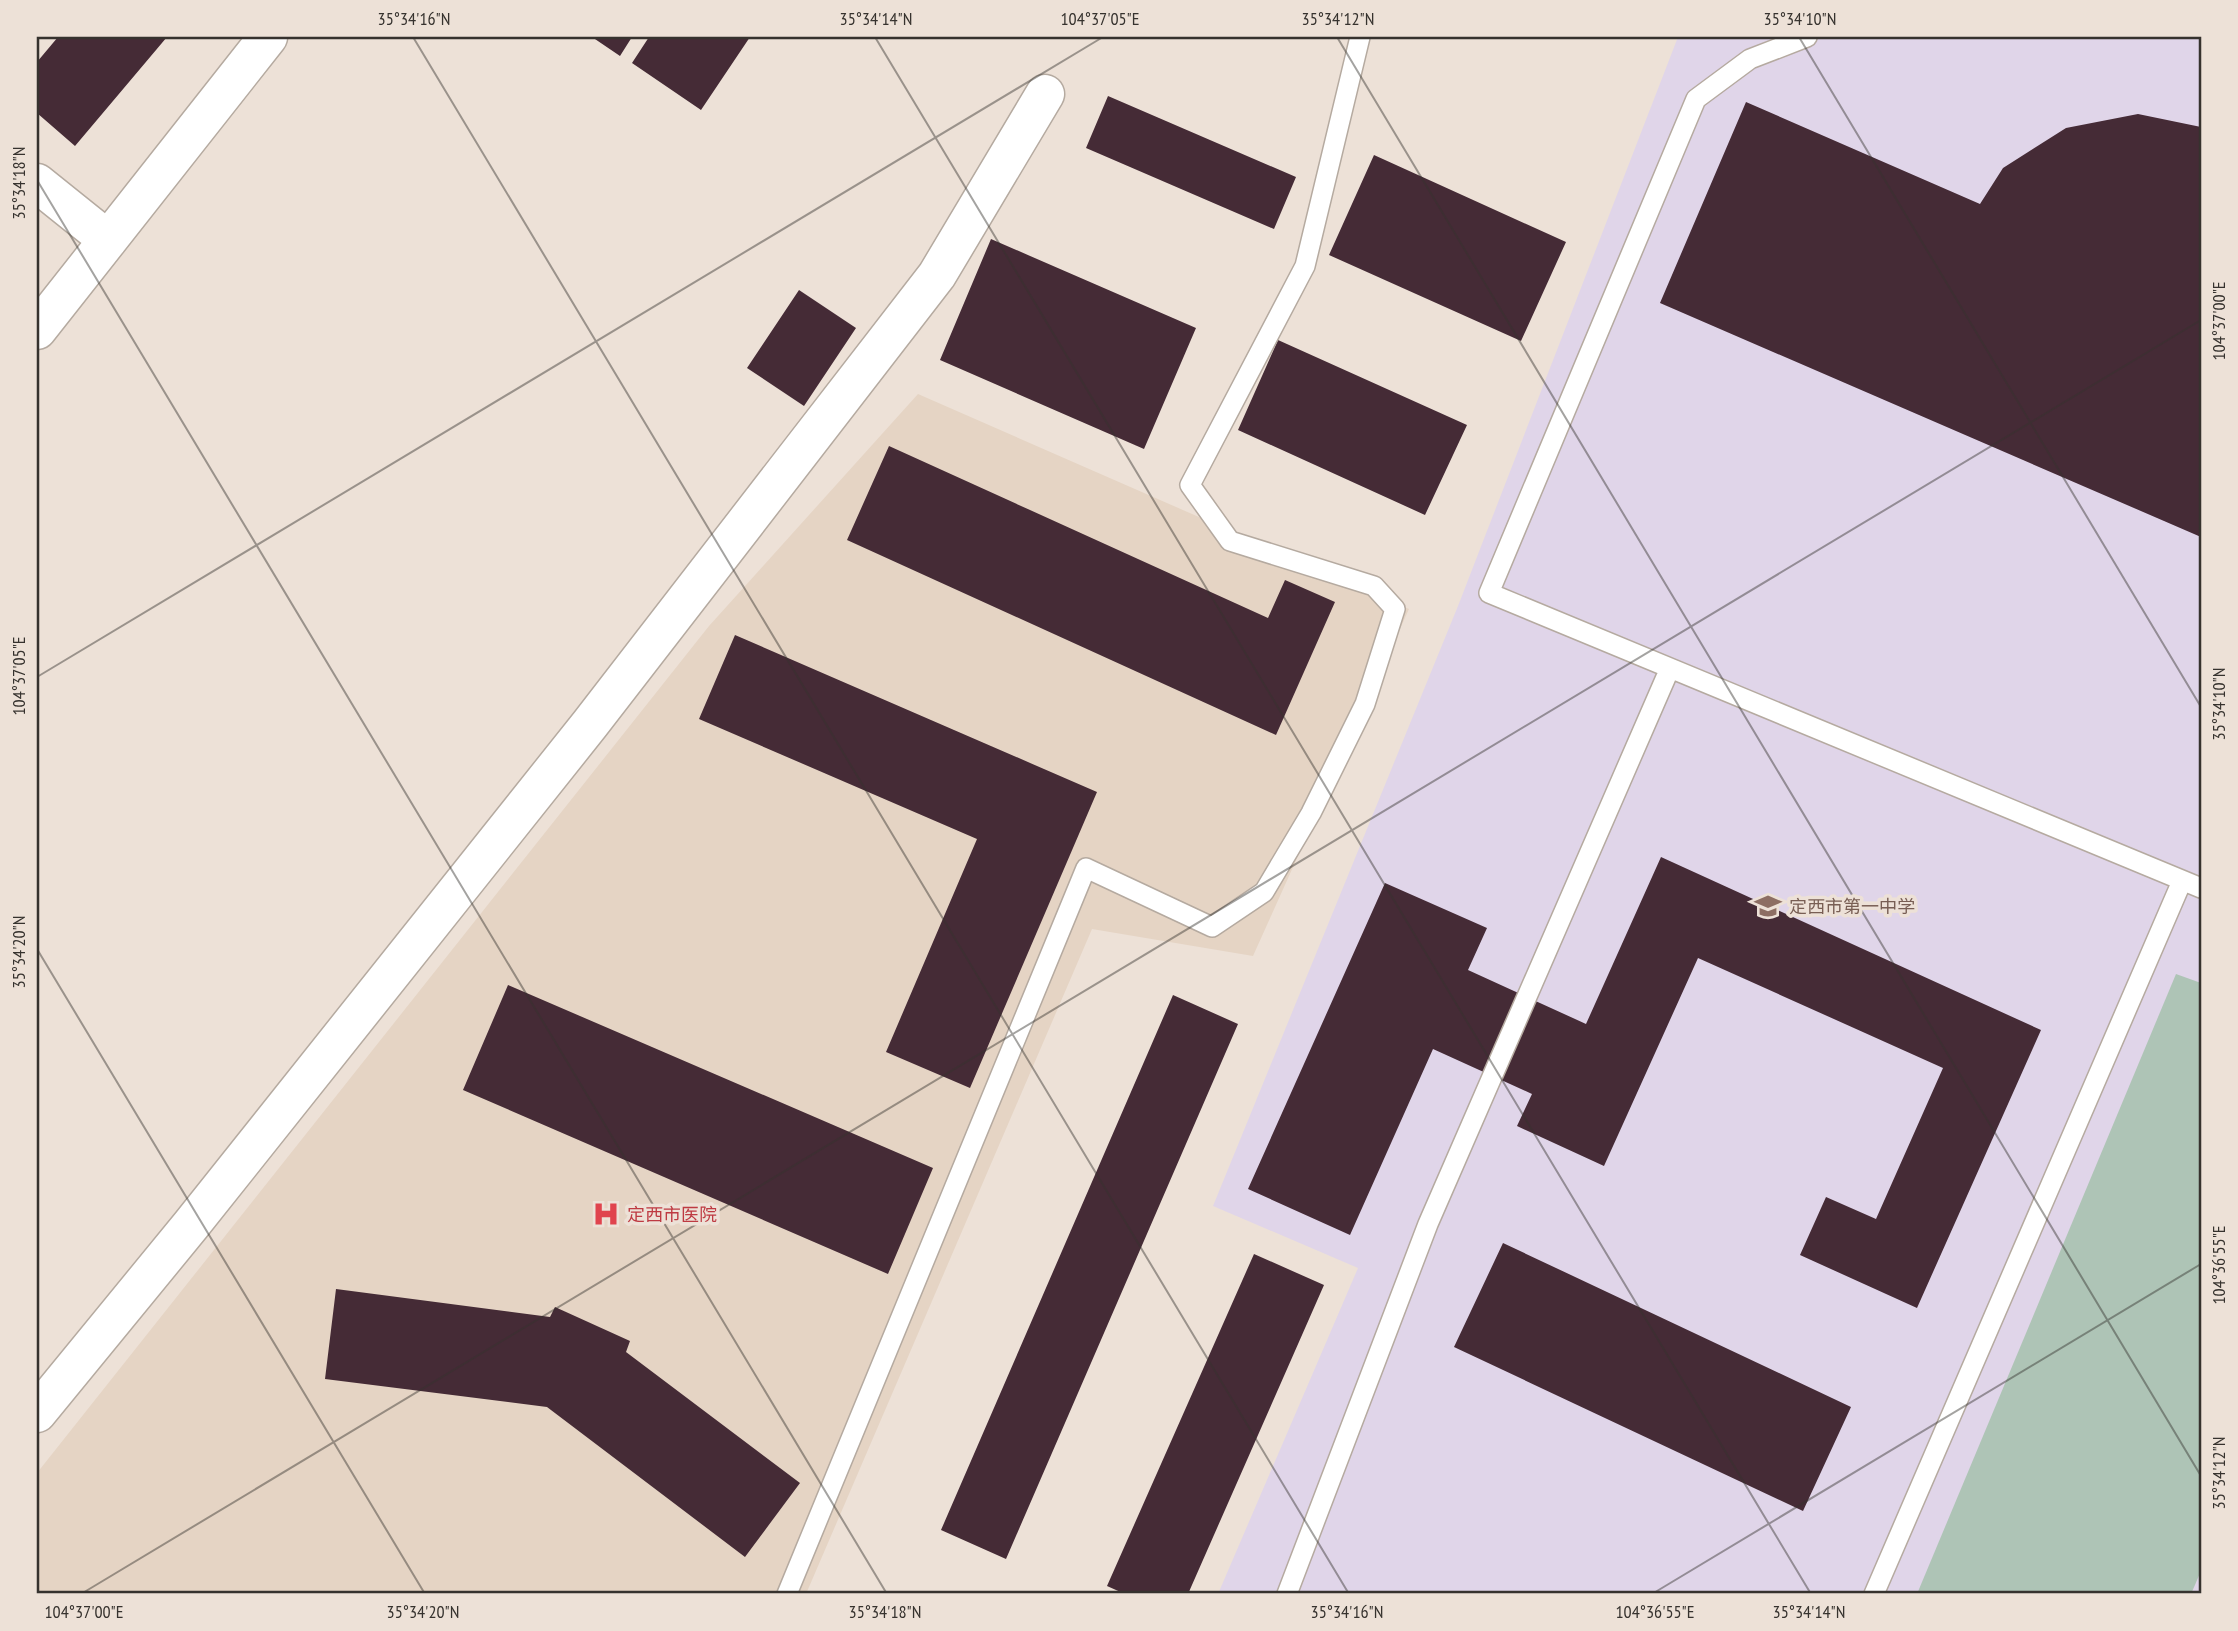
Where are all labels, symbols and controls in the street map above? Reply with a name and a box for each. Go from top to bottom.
text: 35°34'16"N [378,7,450,30]
text: 35°34'14"N [840,7,912,30]
text: 104°37'05"E [1061,7,1139,30]
text: 35°34'12"N [1302,7,1374,30]
text: 35°34'10"N [1764,7,1836,30]
text: 35°34'18"N [7,147,30,219]
text: 104°37'00"E [2207,282,2230,360]
text: 104°37'05"E [7,637,30,715]
text: 35°34'10"N [2207,668,2230,740]
school or university icon: 定西市第一中学 [1753,891,1783,921]
place label: 定西市第一中学 [1789,895,1915,918]
text: 35°34'20"N [7,916,30,988]
hospital icon: 定西市医院 [591,1199,621,1229]
place label: 定西市医院 [627,1203,717,1226]
text: 104°36'55"E [2207,1226,2230,1304]
text: 35°34'12"N [2207,1437,2230,1509]
text: 104°37'00"E [45,1600,123,1623]
text: 35°34'20"N [387,1600,459,1623]
text: 35°34'18"N [849,1600,921,1623]
text: 35°34'16"N [1311,1600,1383,1623]
text: 104°36'55"E [1616,1600,1694,1623]
text: 35°34'14"N [1773,1600,1845,1623]

